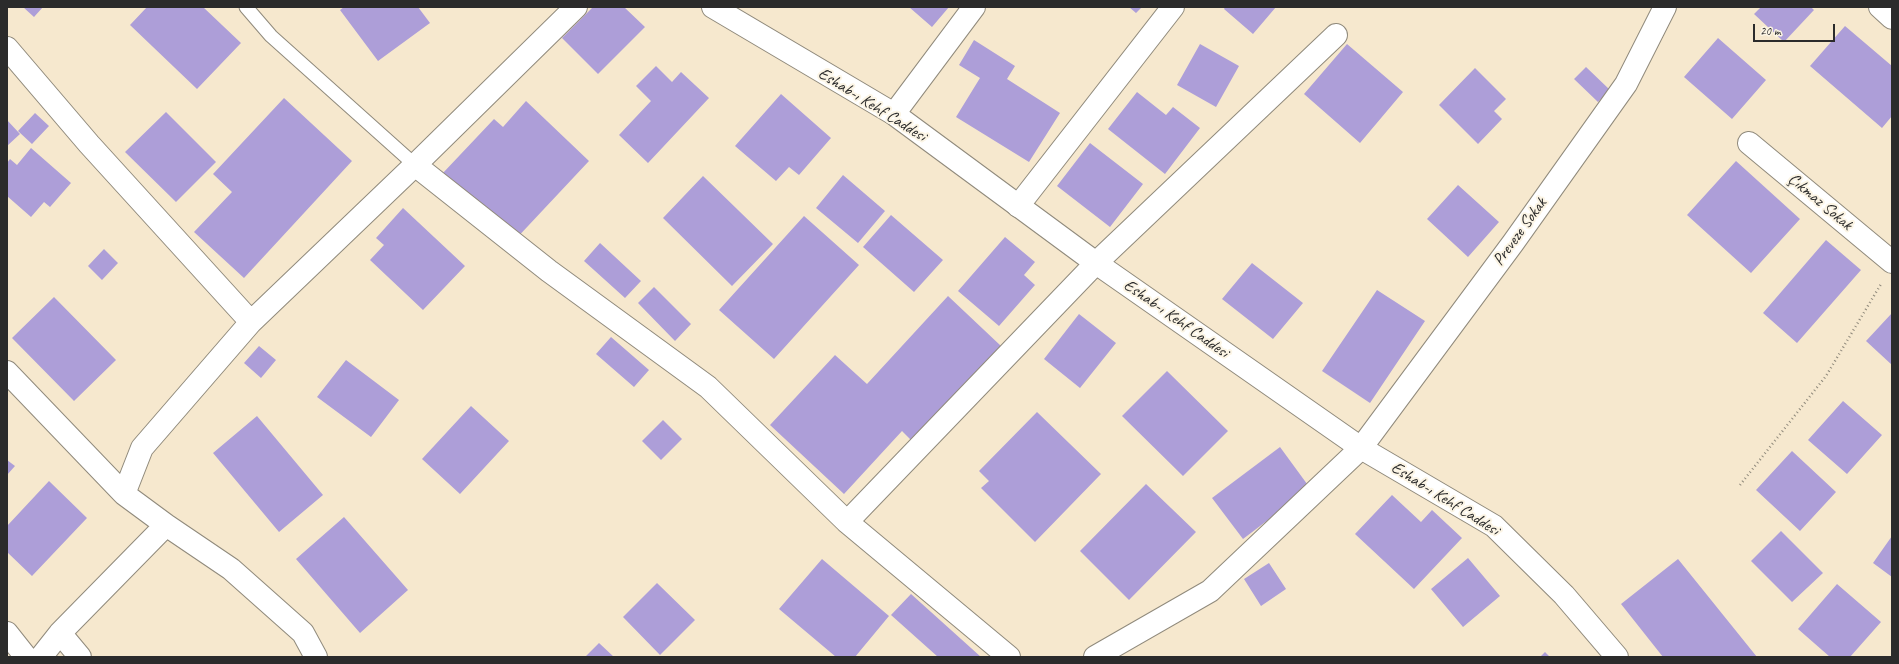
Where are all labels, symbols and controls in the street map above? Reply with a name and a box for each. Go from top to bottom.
scale bar [1755,16,1837,42]
text: 20 m [1760,23,1780,39]
street label: Eshab-ı Kehf Caddesi [814,64,930,146]
street label: Çıkmaz Sokak [1783,169,1857,235]
street label: Preveze Sokak [1489,194,1551,270]
street label: Eshab-ı Kehf Caddesi [1119,275,1233,363]
street label: Eshab-ı Kehf Caddesi [1387,458,1503,540]

